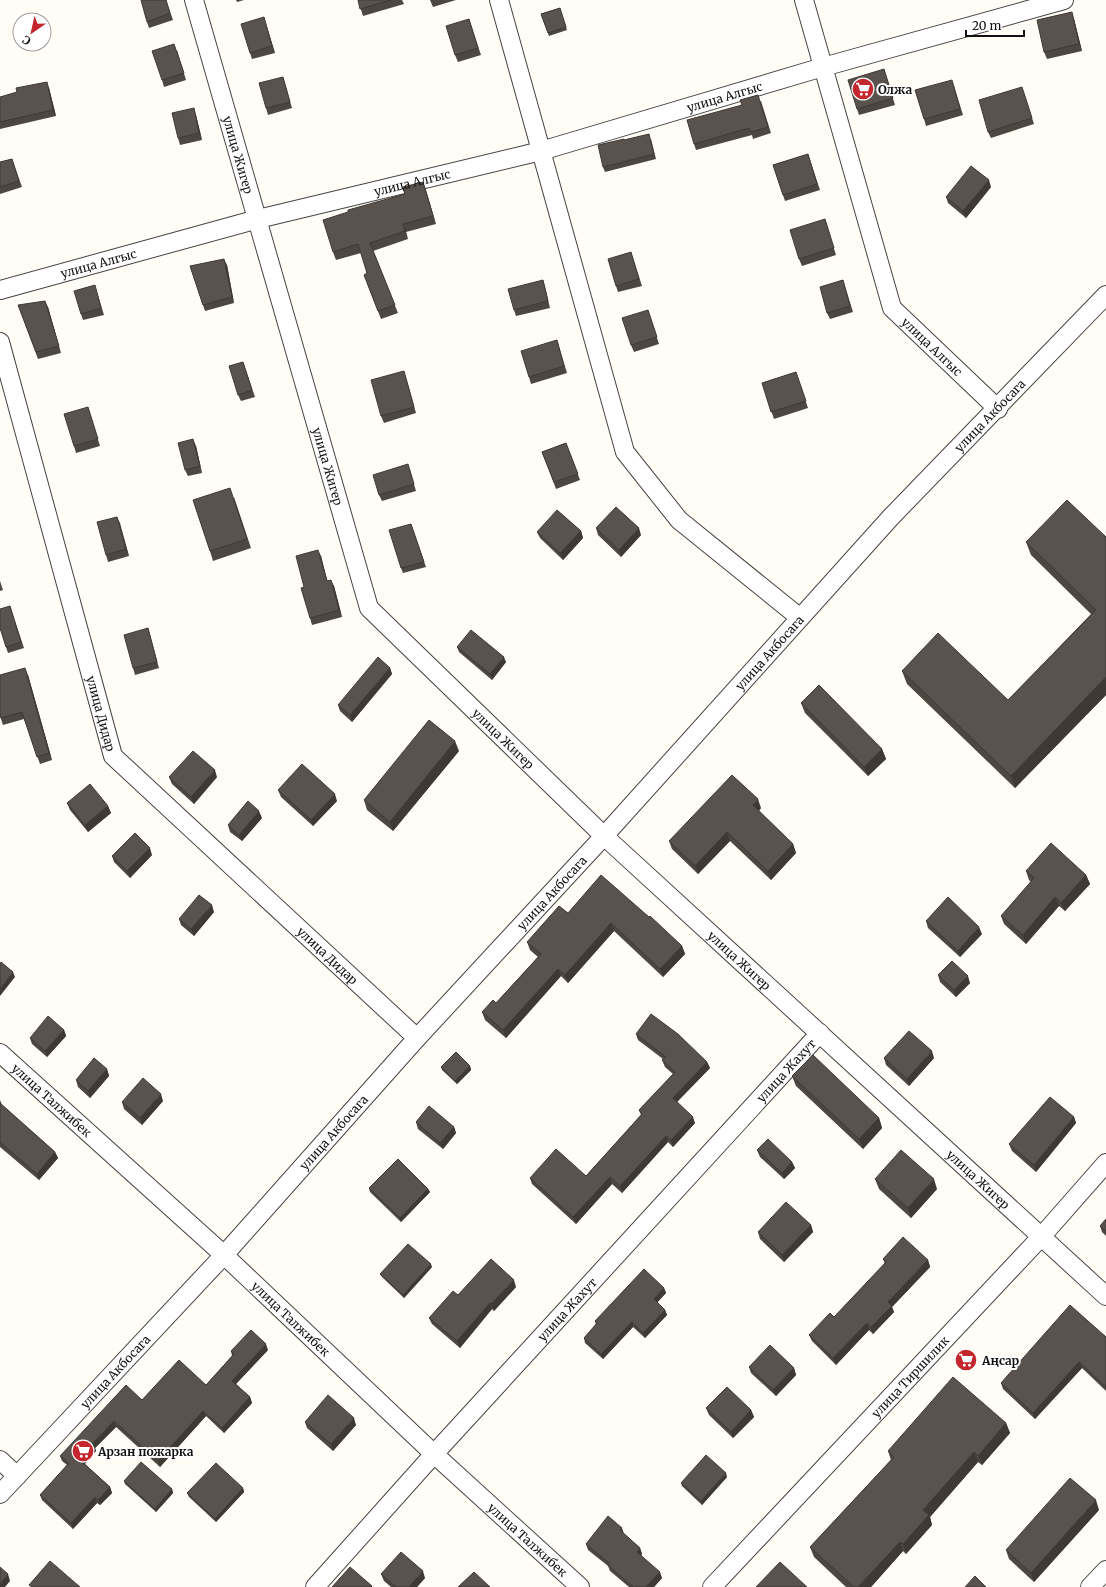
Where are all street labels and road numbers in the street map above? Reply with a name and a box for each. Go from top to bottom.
street label: улица Алгыс [685,78,764,115]
street label: улица Жигер [220,114,257,195]
street label: улица Алгыс [372,166,452,198]
street label: улица Алгыс [59,245,138,281]
street label: улица Алгыс [899,314,966,379]
street label: улица Акбосага [951,375,1028,455]
street label: улица Жигер [310,425,346,507]
street label: улица Акбосага [732,612,807,693]
street label: улица Дидар [84,674,119,753]
street label: улица Жигер [469,705,537,772]
street label: улица Акбосага [514,852,590,933]
street label: улица Дидар [294,923,361,987]
street label: улица Жигер [705,928,774,993]
street label: улица Жахут [753,1036,818,1105]
street label: улица Талжибек [9,1060,95,1140]
street label: улица Акбосага [296,1091,371,1173]
street label: улица Жигер [944,1146,1013,1212]
street label: улица Жахут [534,1274,600,1344]
street label: улица Талжибек [249,1278,334,1359]
street label: улица Акбосага [77,1331,153,1411]
street label: улица Тиршилик [868,1332,952,1420]
street label: улица Талжибек [485,1500,571,1580]

